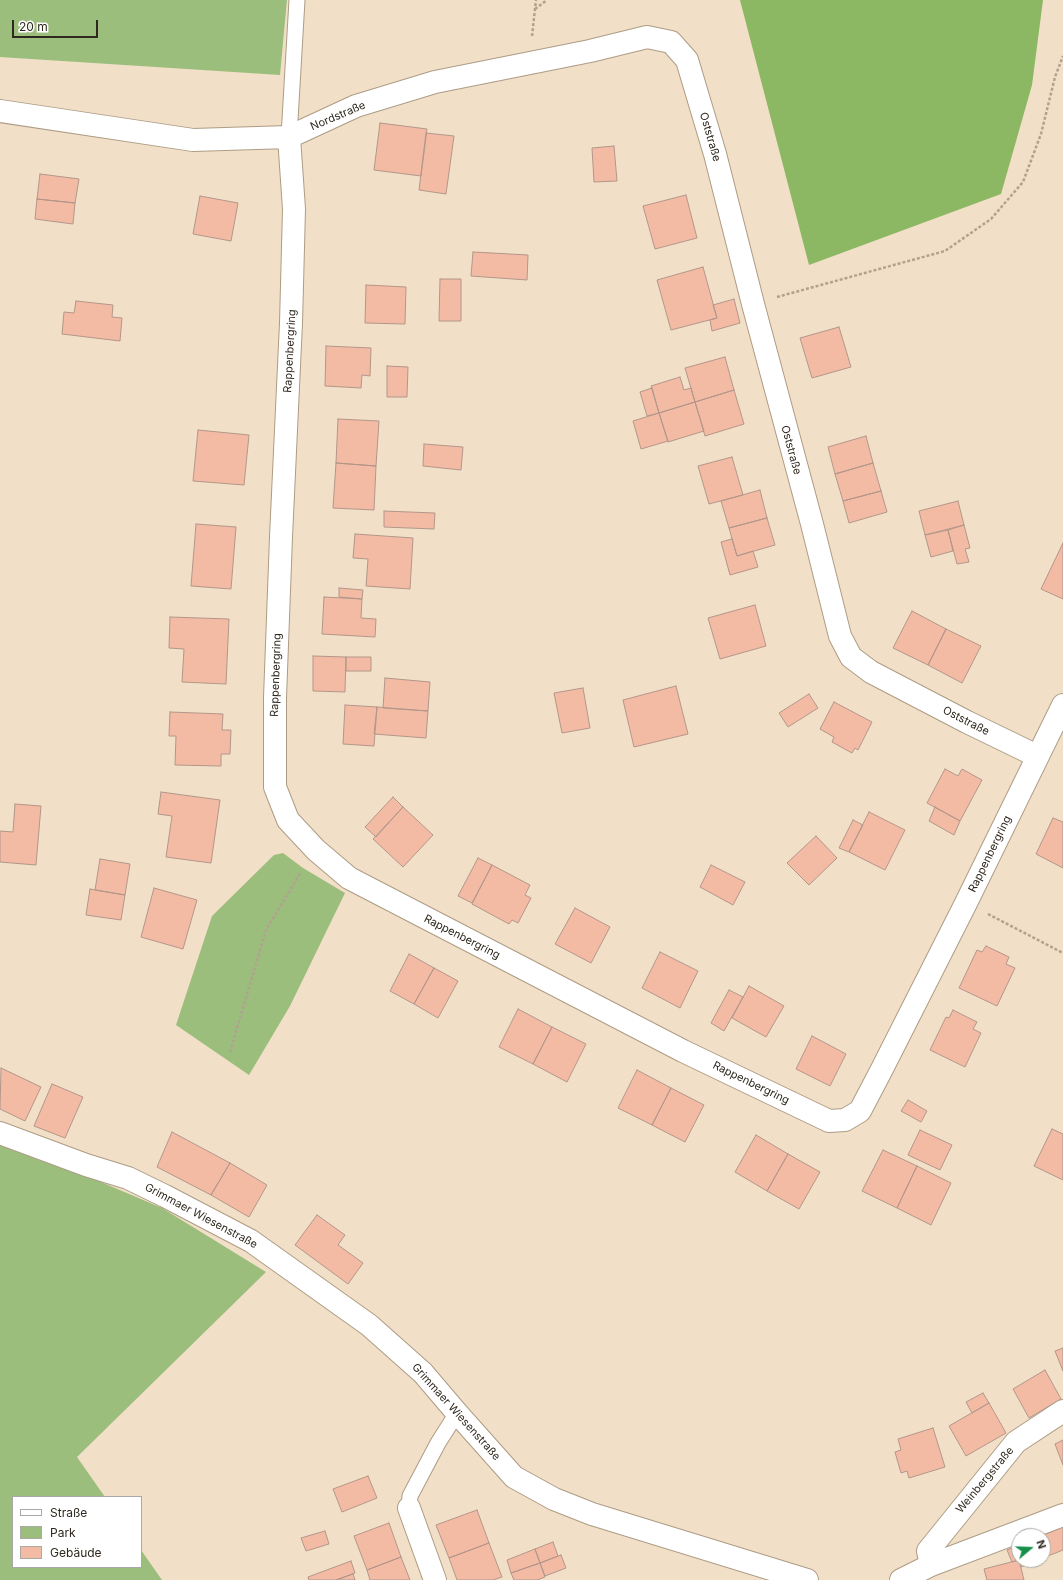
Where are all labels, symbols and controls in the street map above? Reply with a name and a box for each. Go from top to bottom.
scale bar [14,12,100,38]
text: 20 m [19,19,48,34]
street label: Nordstraße [309,98,367,134]
street label: Oststraße [697,111,723,163]
street label: Rappenbergring [281,309,299,393]
street label: Oststraße [778,424,804,476]
street label: Rappenbergring [268,633,284,717]
street label: Oststraße [940,704,992,738]
street label: Rappenbergring [966,814,1014,894]
street label: Rappenbergring [422,912,502,962]
street label: Rappenbergring [711,1059,791,1107]
street label: Grimmaer Wiesenstraße [142,1181,260,1251]
street label: Grimmaer Wiesenstraße [409,1361,503,1463]
street label: Weinbergstraße [953,1444,1017,1516]
legend [12,1496,142,1568]
text: Straße [50,1505,87,1520]
text: Park [50,1525,76,1540]
north arrow [1011,1528,1051,1568]
text: N [1033,1538,1049,1551]
text: Gebäude [50,1545,102,1560]

